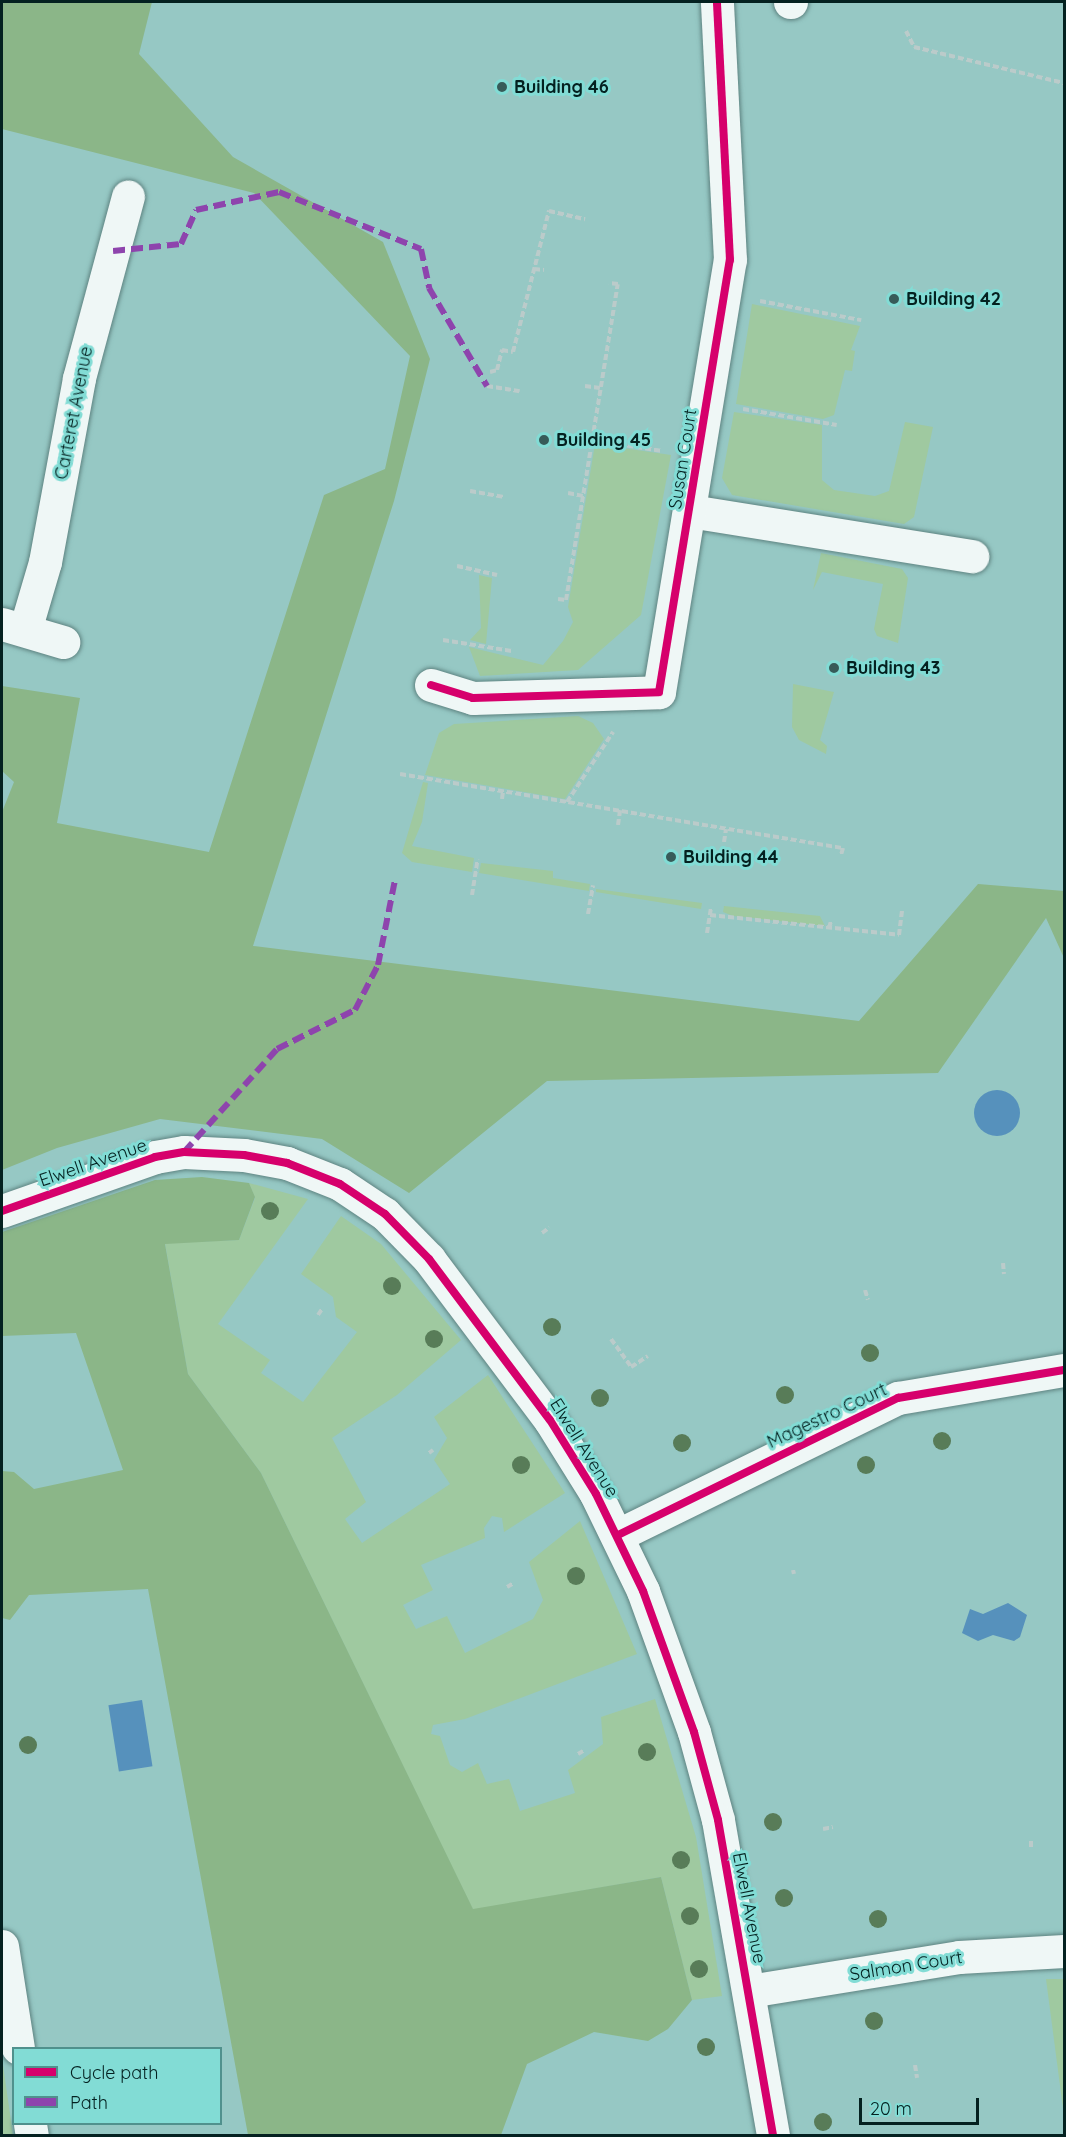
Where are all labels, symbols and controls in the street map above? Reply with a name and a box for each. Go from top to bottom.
place label: Building 46 [514,76,609,98]
marker: Building 46 [495,80,509,94]
place label: Building 42 [906,288,1001,310]
marker: Building 42 [887,292,901,306]
street label: Carteret Avenue [51,345,97,481]
street label: Susan Court [664,407,702,511]
place label: Building 45 [556,429,651,451]
marker: Building 45 [537,433,551,447]
place label: Building 43 [846,657,940,679]
marker: Building 43 [827,661,841,675]
place label: Building 44 [683,846,778,868]
marker: Building 44 [664,850,678,864]
street label: Elwell Avenue [36,1134,150,1192]
street label: Magestro Court [764,1379,890,1453]
street label: Elwell Avenue [545,1395,623,1501]
street label: Elwell Avenue [728,1851,770,1965]
street label: Salmon Court [848,1946,964,1986]
legend [12,2047,222,2125]
text: Cycle path [70,2061,158,2084]
scale bar [862,2086,982,2124]
text: Path [70,2091,108,2114]
text: 20 m [870,2097,912,2120]

